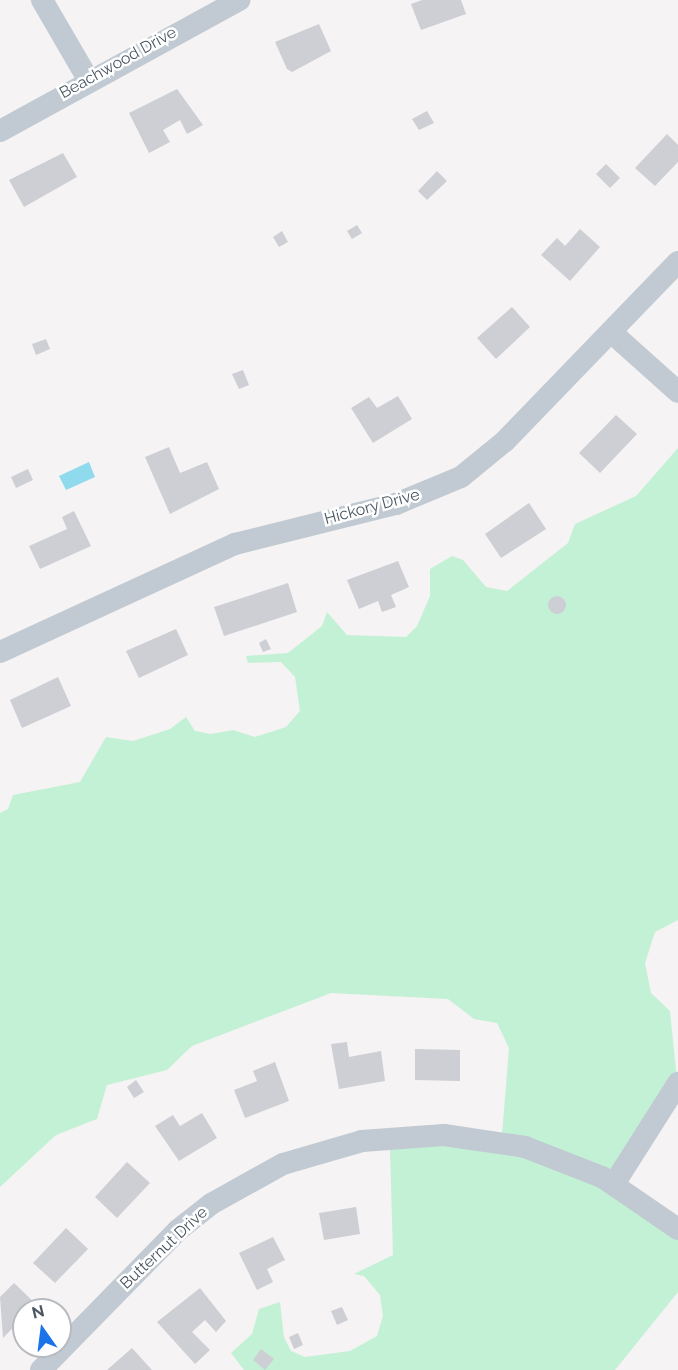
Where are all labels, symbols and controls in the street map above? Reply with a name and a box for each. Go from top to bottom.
street label: Beachwood Drive [56,23,180,103]
street label: Hickory Drive [322,485,422,529]
street label: Butternut Drive [116,1203,212,1293]
north arrow [12,1298,72,1358]
text: N [30,1301,46,1323]

